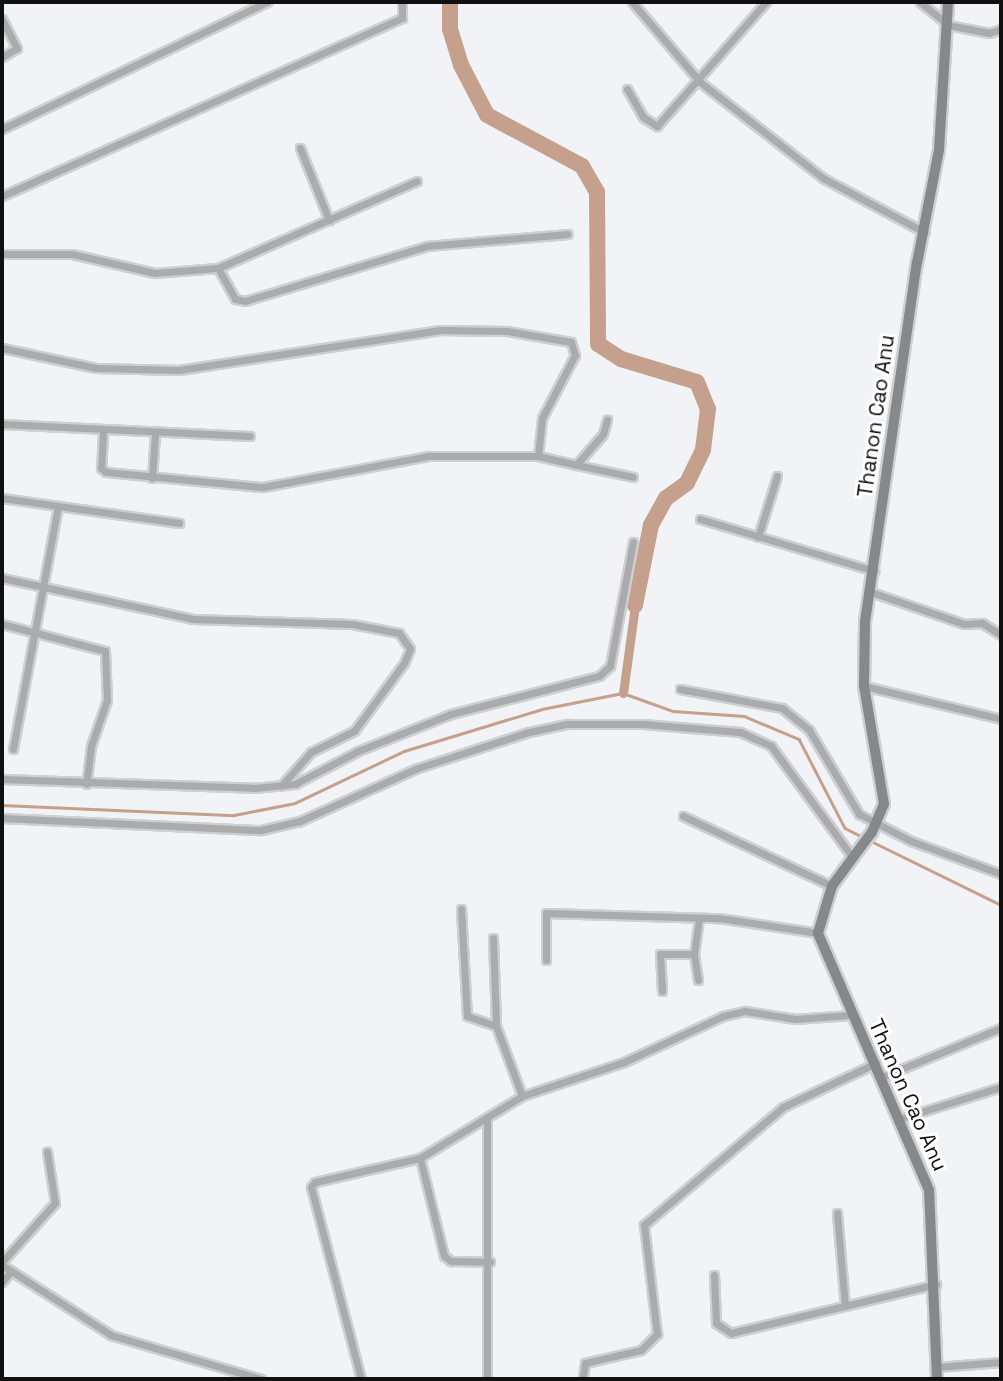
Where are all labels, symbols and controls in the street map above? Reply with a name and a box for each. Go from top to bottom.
street label: Thanon Cao Anu [852,333,900,499]
street label: Thanon Cao Anu [863,1015,953,1175]

